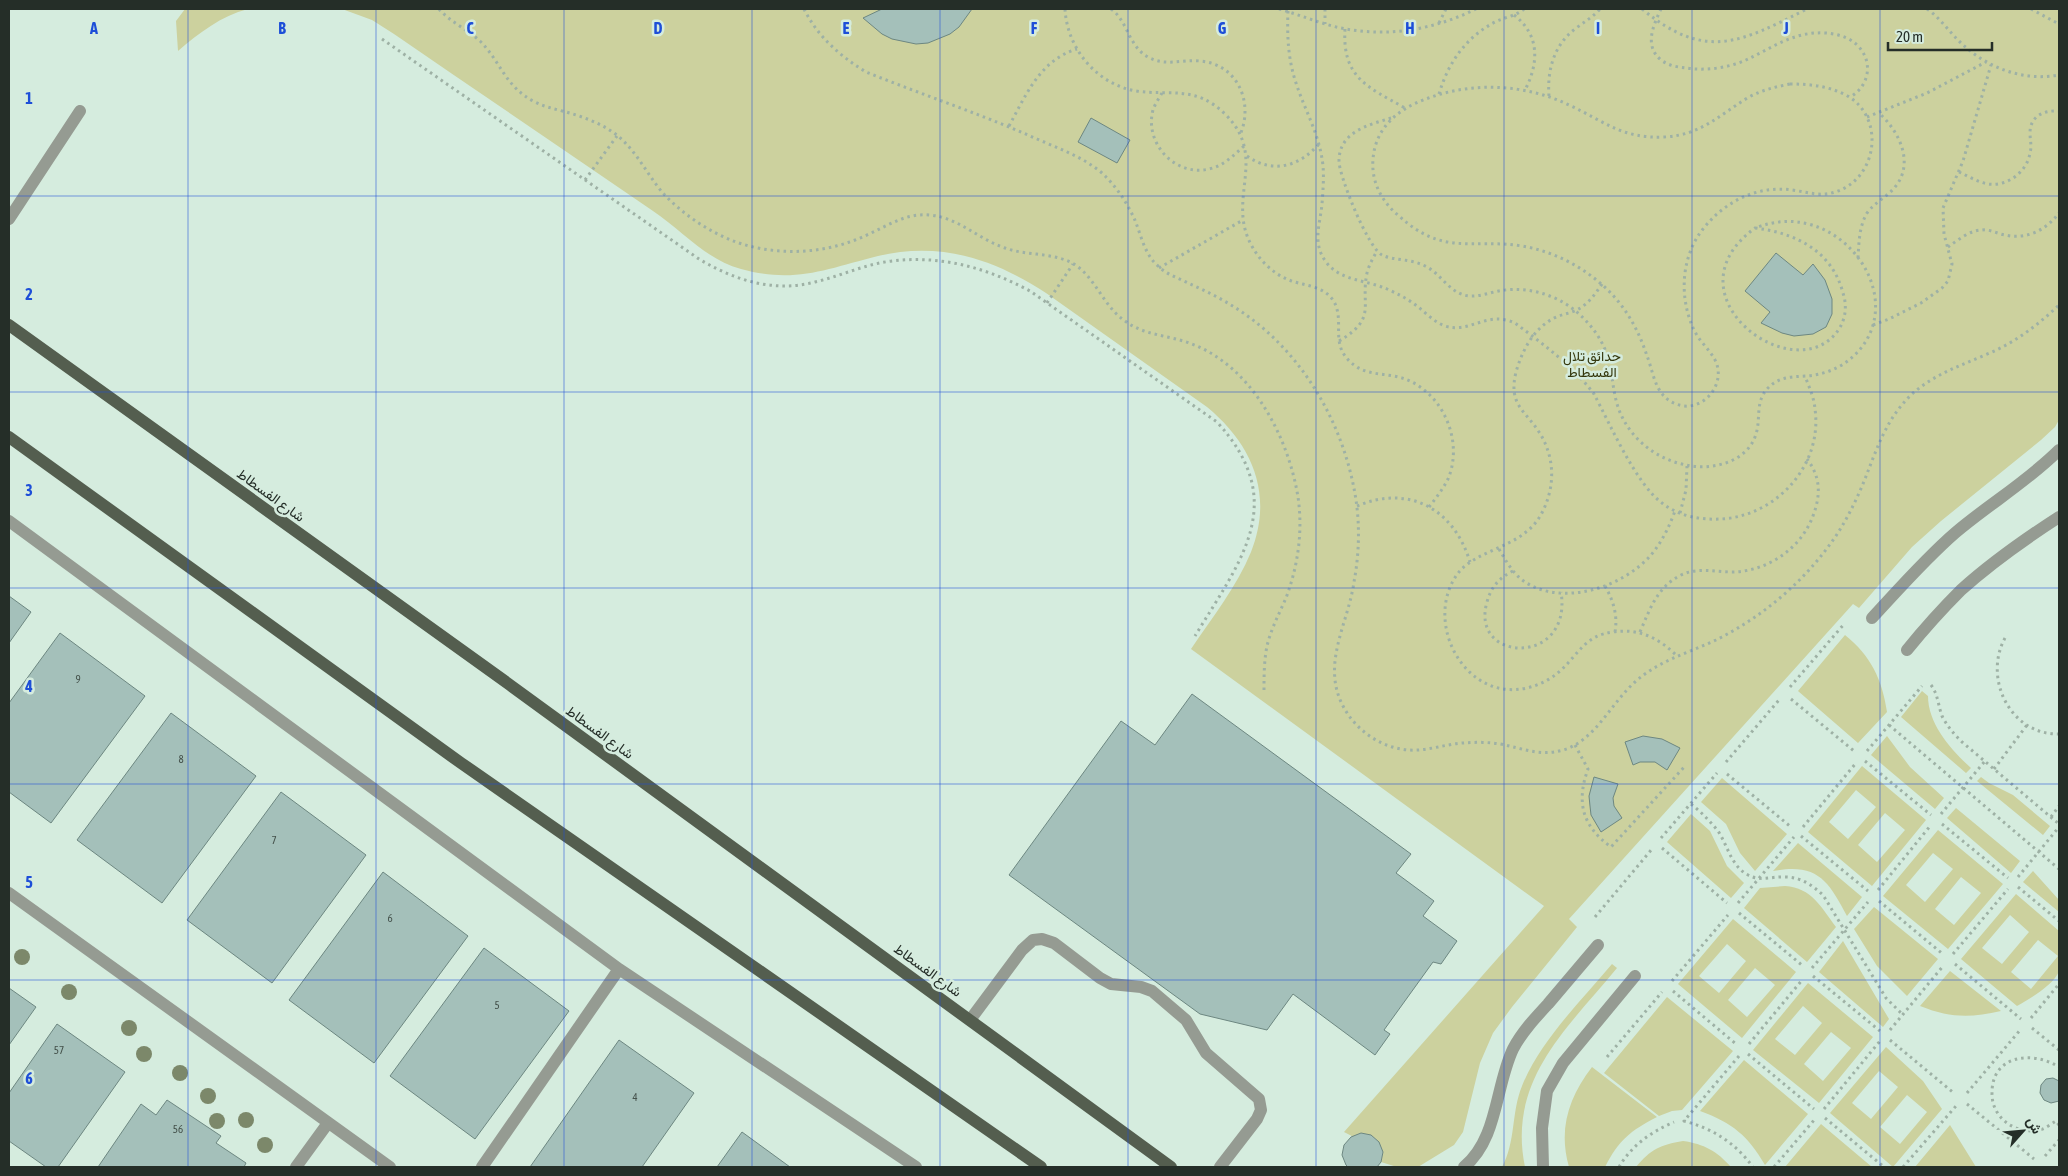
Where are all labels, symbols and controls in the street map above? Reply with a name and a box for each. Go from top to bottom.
text: A [89,19,98,37]
text: B [278,19,286,37]
text: C [466,19,474,37]
text: D [654,19,663,37]
text: E [843,19,850,37]
text: F [1031,19,1038,37]
text: G [1218,19,1227,37]
text: H [1405,19,1415,37]
text: I [1596,19,1600,37]
text: J [1782,19,1789,37]
scale bar [1888,20,1992,52]
text: 20 m [1896,28,1923,45]
text: 1 [25,89,33,107]
text: 2 [25,285,33,303]
park label: حدائق تلال الفسطاط [1563,348,1621,380]
street label: شارع الفسطاط [232,465,308,527]
text: 3 [25,481,33,499]
house number: 9 [75,673,81,685]
text: 4 [24,677,33,695]
street label: شارع الفسطاط [561,702,637,764]
house number: 8 [178,753,184,765]
house number: 7 [271,834,277,846]
text: 5 [25,873,33,891]
house number: 6 [387,912,393,924]
street label: شارع الفسطاط [889,940,965,1002]
house number: 5 [494,999,500,1011]
house number: 57 [54,1044,64,1056]
text: 6 [25,1069,33,1087]
house number: 4 [632,1091,638,1103]
north arrow [1998,1106,2048,1156]
text: ش [2023,1114,2046,1137]
house number: 56 [173,1123,183,1135]

